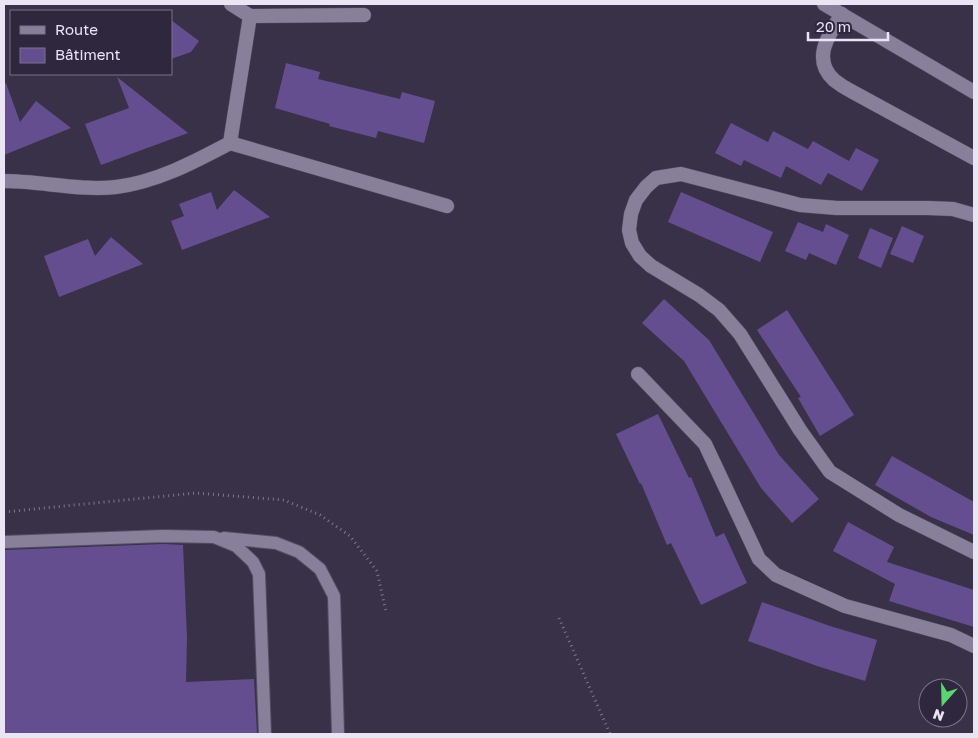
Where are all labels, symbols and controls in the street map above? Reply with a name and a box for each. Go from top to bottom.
legend [10,10,172,75]
scale bar [808,10,888,42]
text: 20 m [816,17,851,35]
text: Route [55,20,98,38]
text: Bâtiment [55,45,120,63]
north arrow [918,678,968,728]
text: N [930,706,946,725]

